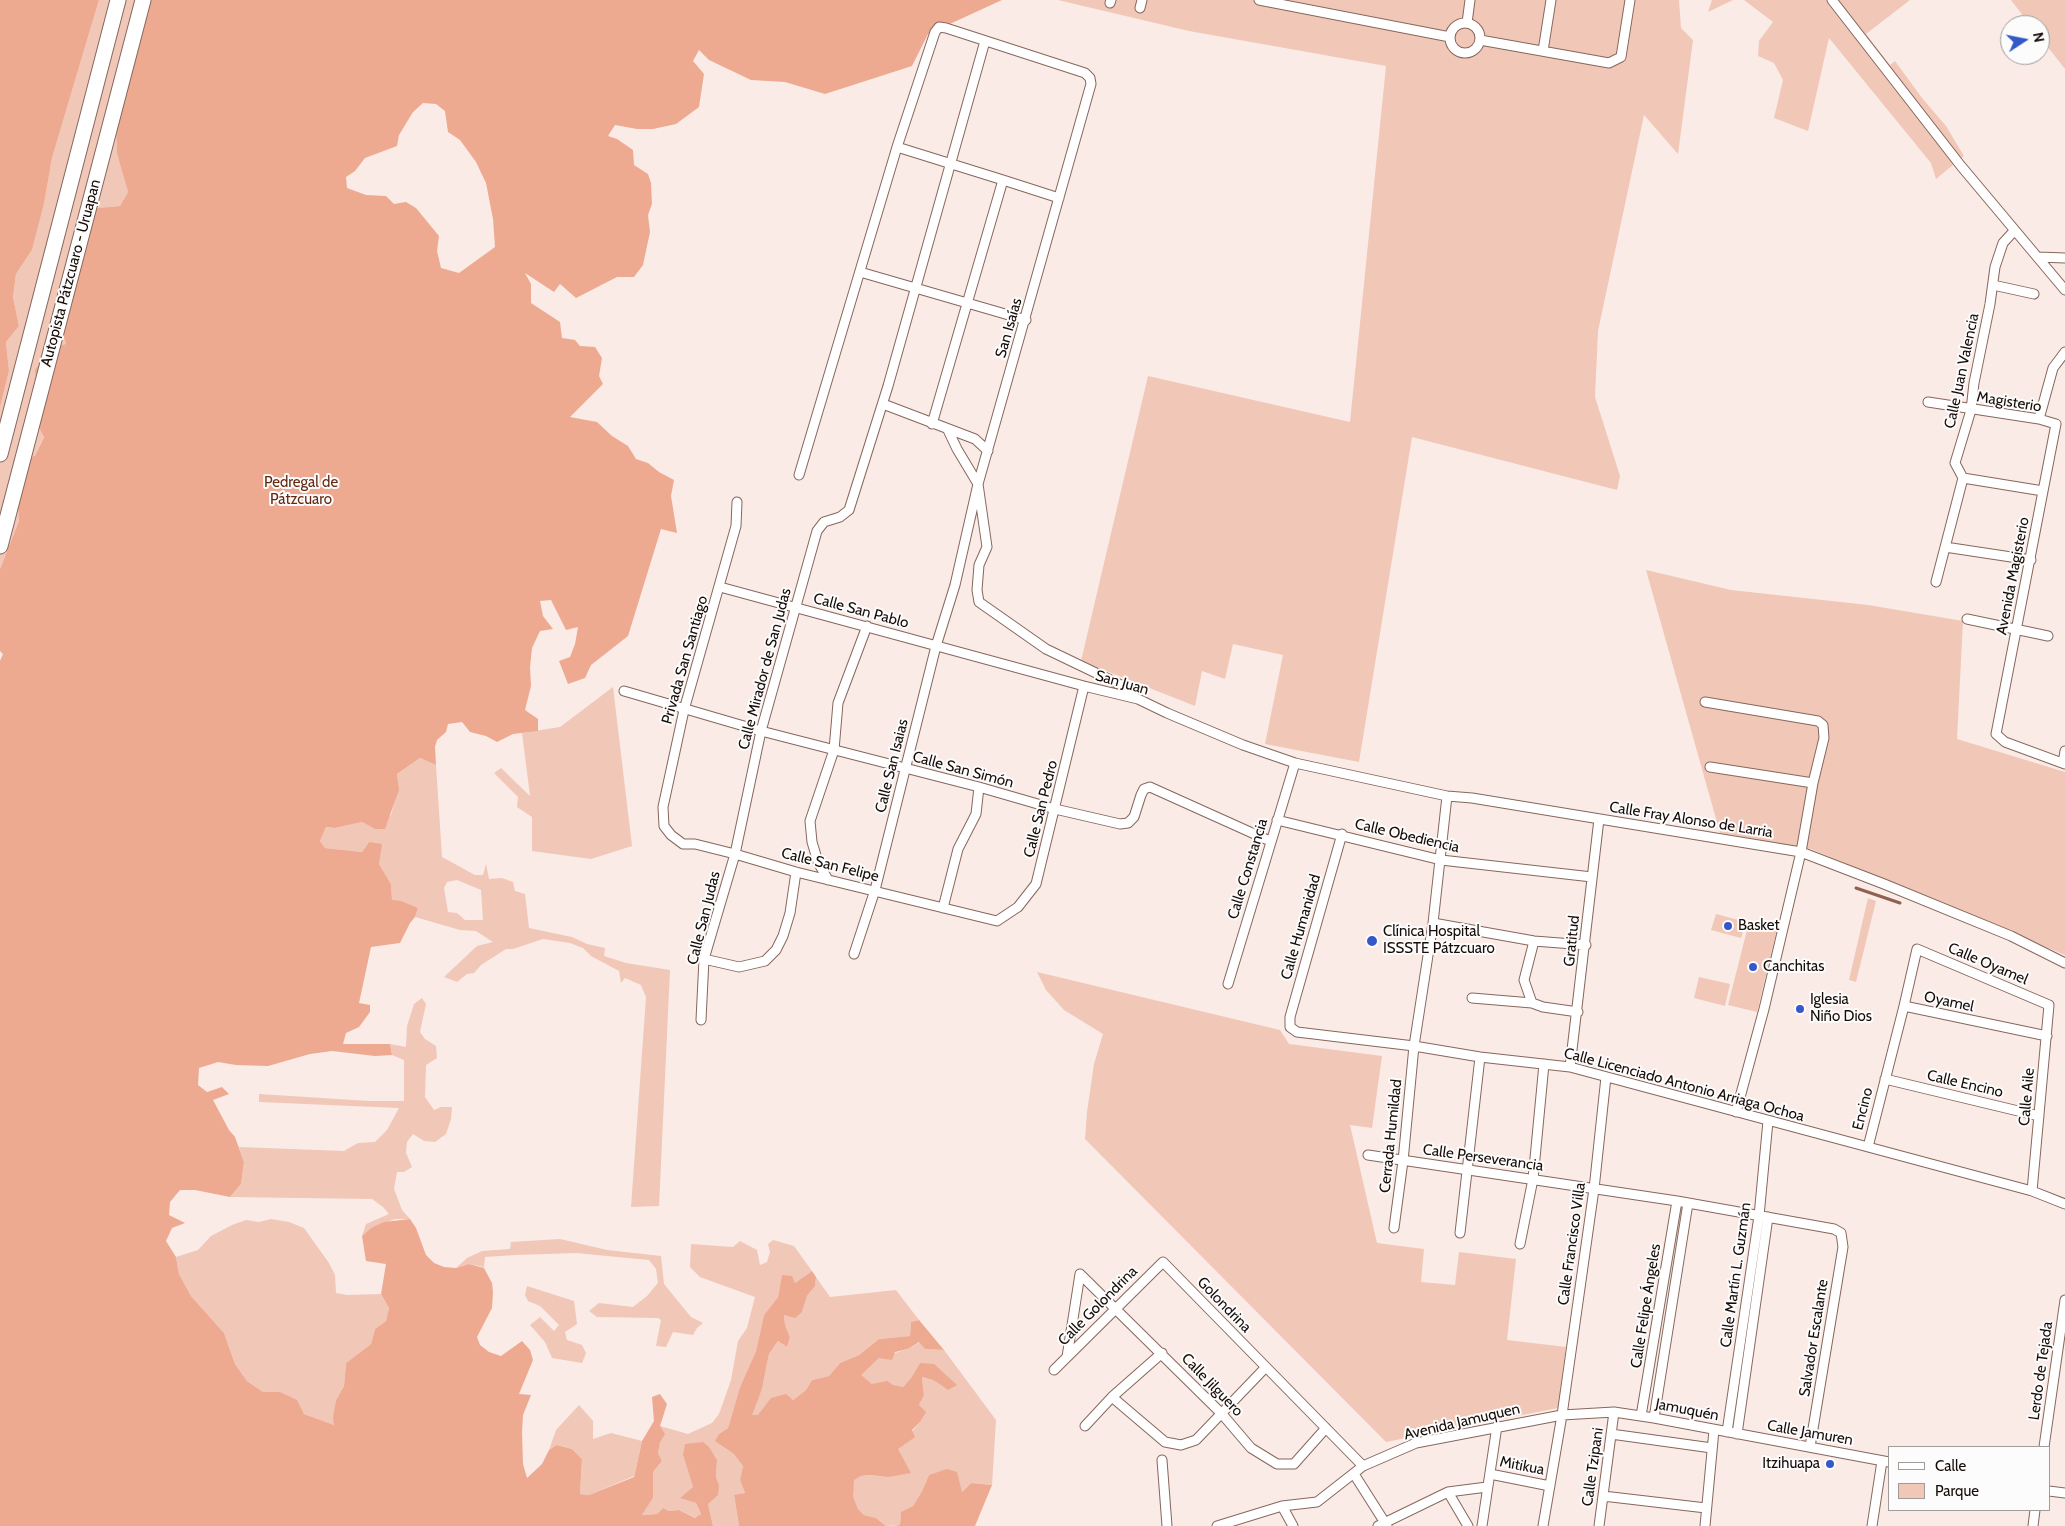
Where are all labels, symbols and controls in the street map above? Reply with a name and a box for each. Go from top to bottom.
north arrow [2000,15,2050,65]
text: N [2029,31,2049,44]
street label: Autopista Pátzcuaro - Uruapan [37,177,105,369]
street label: San Isaías [992,296,1026,360]
street label: Calle Juan Valencia [1941,312,1983,430]
street label: Magisterio [1975,388,2043,416]
park label: Pedregal de Pátzcuaro [264,474,338,509]
street label: Avenida Magisterio [1993,516,2033,636]
street label: Calle Mirador de San Judas [735,586,795,752]
street label: Calle San Pablo [811,590,911,632]
street label: Privada San Santiago [658,594,712,726]
street label: San Juan [1093,667,1151,699]
street label: Calle San Isaias [872,717,912,815]
street label: Calle San Simón [911,748,1015,792]
street label: Calle San Pedro [1020,759,1062,859]
street label: Calle Fray Alonso de Larria [1608,798,1774,842]
street label: Calle Obediencia [1353,815,1461,857]
street label: Calle Constancia [1224,817,1272,921]
street label: Calle San Felipe [779,844,881,886]
street label: Calle San Judas [684,870,724,966]
street label: Calle Humanidad [1277,872,1325,982]
street label: Gratitud [1560,915,1584,967]
place label: Basket [1738,917,1779,935]
marker: Basket [1722,920,1734,932]
place label: Clínica Hospital ISSSTE Pátzcuaro [1383,923,1495,958]
marker: Clínica Hospital ISSSTE Pátzcuaro [1365,934,1379,948]
street label: Calle Oyamel [1945,939,2031,989]
place label: Canchitas [1763,958,1824,976]
marker: Canchitas [1747,961,1759,973]
street label: Oyamel [1922,988,1976,1016]
place label: Iglesia Niño Dios [1810,991,1872,1026]
marker: Iglesia Niño Dios [1794,1003,1806,1015]
street label: Calle Licenciado Antonio Arriaga Ochoa [1562,1044,1806,1126]
street label: Calle Encino [1925,1066,2005,1102]
street label: Calle Aile [2016,1067,2038,1127]
street label: Cerrada Humildad [1376,1078,1406,1194]
street label: Encino [1849,1086,1877,1132]
street label: Calle Perseverancia [1422,1141,1544,1175]
street label: Calle Francisco Villa [1554,1182,1590,1306]
street label: Calle Martín L. Guzmán [1717,1201,1755,1349]
street label: Calle Felipe Ángeles [1627,1243,1665,1369]
street label: Calle Golondrina [1055,1263,1141,1349]
street label: Golondrina [1193,1274,1255,1336]
street label: Salvador Escalante [1796,1278,1832,1398]
street label: Lerdo de Tejada [2025,1321,2057,1421]
street label: Calle Jilguero [1177,1350,1247,1420]
street label: Jamuquén [1654,1395,1720,1425]
street label: Avenida Jamuquen [1402,1400,1522,1444]
street label: Calle Jamuren [1766,1417,1854,1449]
street label: Calle Tzipani [1579,1427,1607,1507]
legend [1888,1446,2050,1511]
street label: Mitikua [1498,1453,1546,1479]
place label: Itzihuapa [1762,1455,1820,1473]
text: Calle [1935,1457,1966,1475]
marker: Itzihuapa [1824,1458,1836,1470]
text: Parque [1935,1482,1979,1500]

